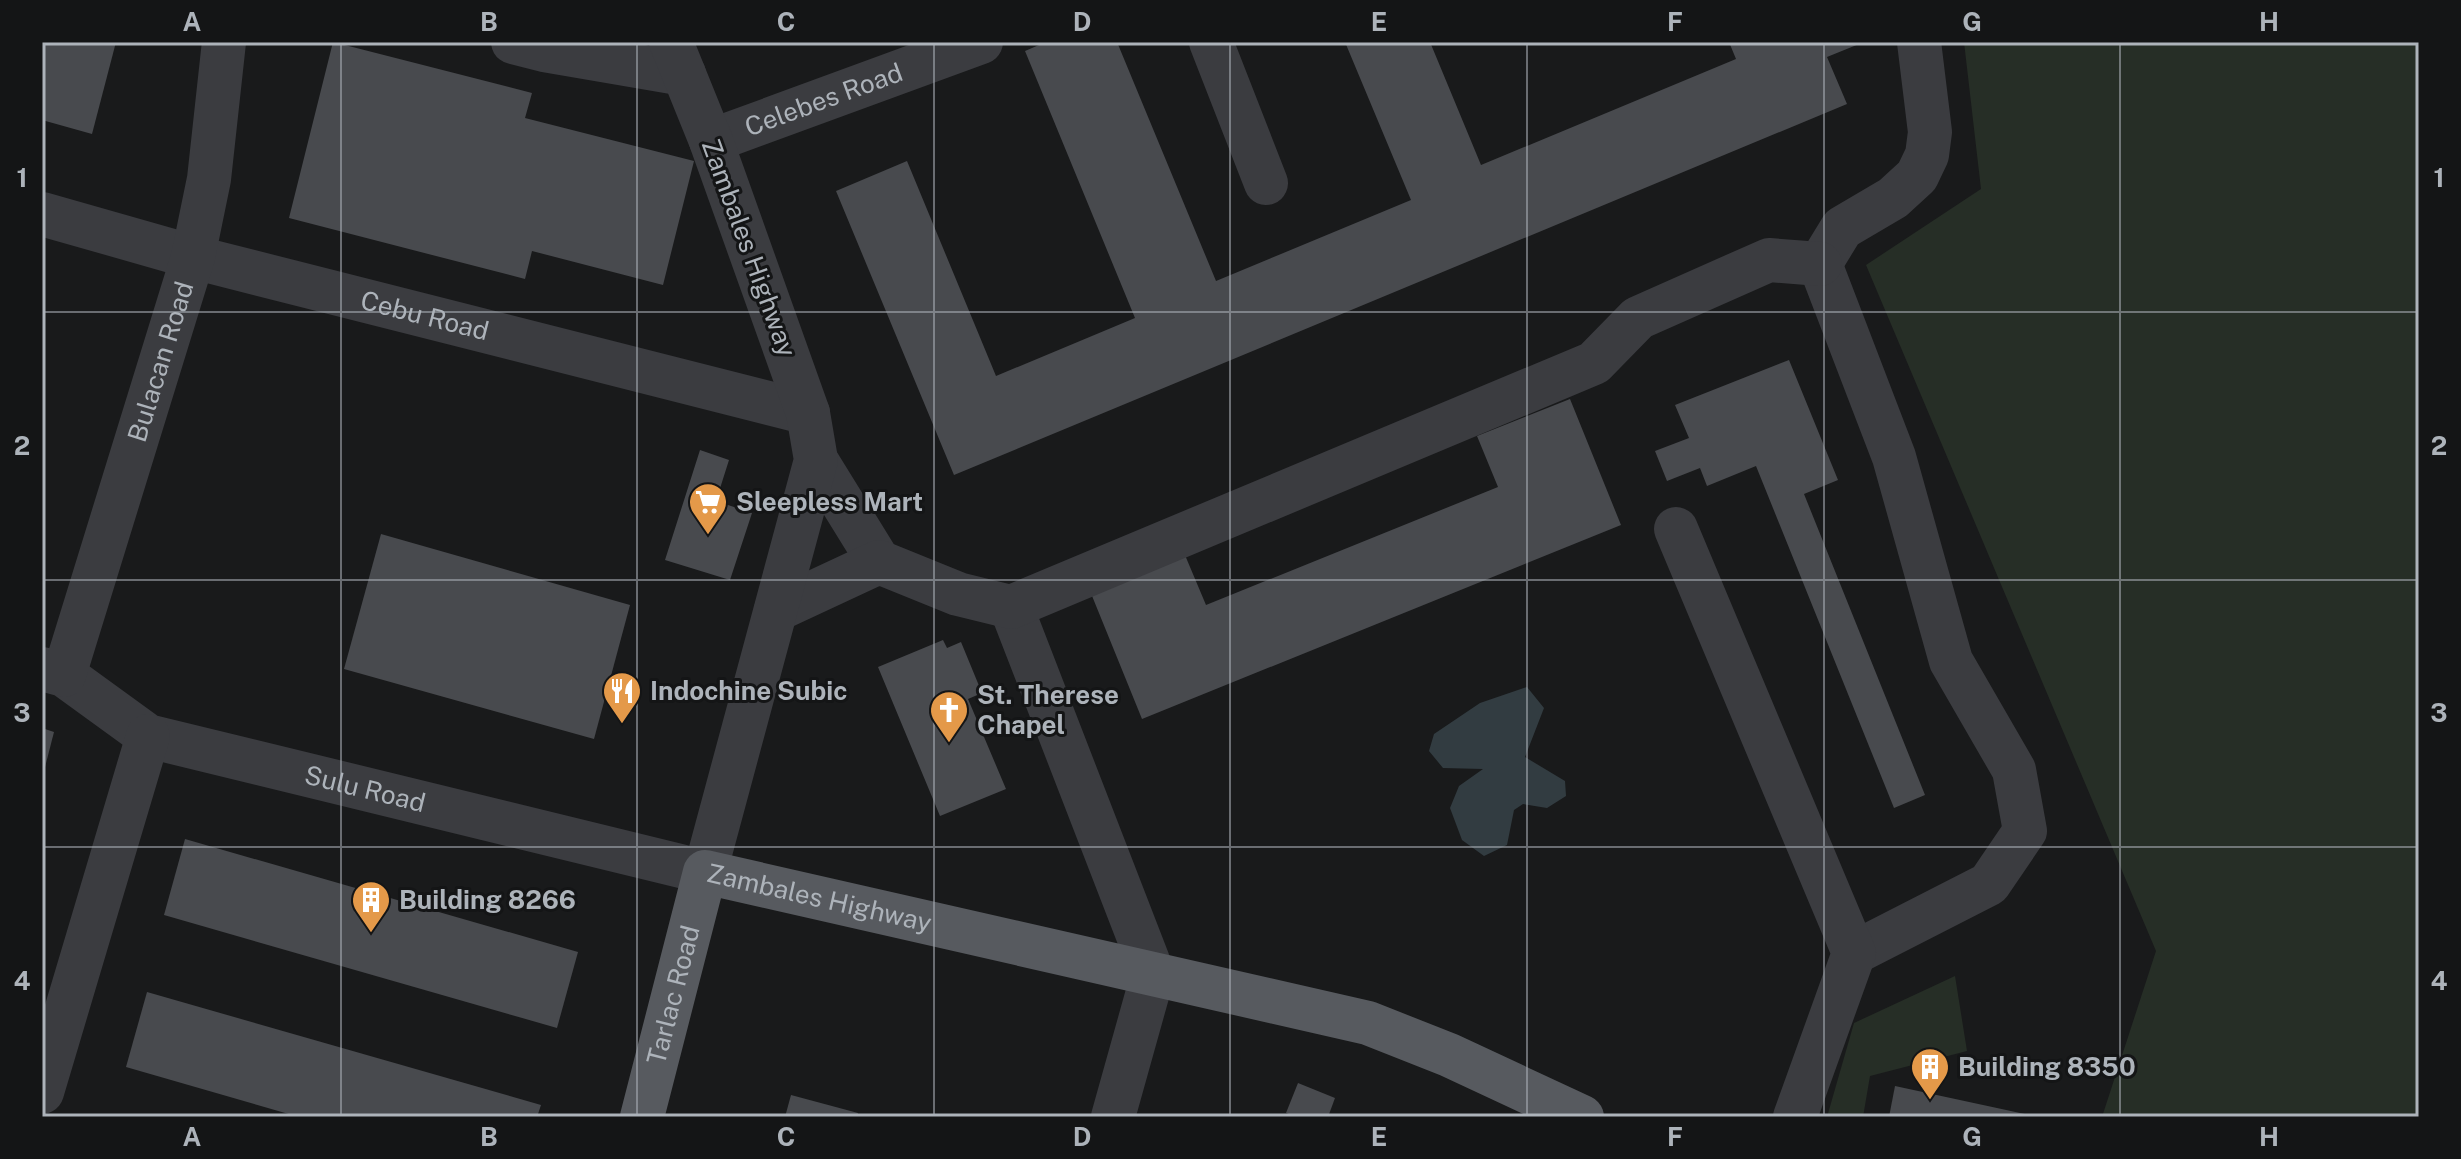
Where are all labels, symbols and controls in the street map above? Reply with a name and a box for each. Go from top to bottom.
text: A [183,6,202,37]
text: B [480,6,498,37]
text: C [777,6,795,37]
text: D [1073,6,1091,37]
text: E [1371,6,1387,37]
text: F [1667,6,1683,37]
text: G [1962,6,1982,37]
text: H [2259,6,2279,37]
street label: Celebes Road [740,56,907,142]
street label: Zambales Highway [696,135,803,361]
text: 1 [16,162,28,193]
text: 1 [2433,162,2445,193]
street label: Bulacan Road [121,277,200,445]
street label: Cebu Road [357,284,492,346]
text: 2 [14,430,30,461]
text: 2 [2431,430,2447,461]
supermarket icon: Sleepless Mart [687,481,729,536]
place label: Sleepless Mart [736,486,923,517]
restaurant icon: Indochine Subic [601,670,643,725]
place label: Indochine Subic [650,675,847,706]
place label: St. Therese Chapel [977,679,1119,740]
church icon: St. Therese Chapel [928,689,970,744]
text: 3 [13,697,31,728]
text: 3 [2430,697,2448,728]
street label: Sulu Road [302,759,429,818]
street label: Zambales Highway [704,857,935,938]
building icon: Building 8266 [350,879,392,934]
place label: Building 8266 [399,884,576,915]
street label: Tarlac Road [640,922,706,1068]
text: 4 [13,965,31,996]
text: 4 [2430,965,2448,996]
building icon: Building 8350 [1909,1046,1951,1101]
place label: Building 8350 [1958,1051,2136,1082]
text: A [183,1121,202,1152]
text: B [480,1121,498,1152]
text: C [777,1121,795,1152]
text: D [1073,1121,1091,1152]
text: E [1371,1121,1387,1152]
text: F [1667,1121,1683,1152]
text: G [1962,1121,1982,1152]
text: H [2259,1121,2279,1152]

